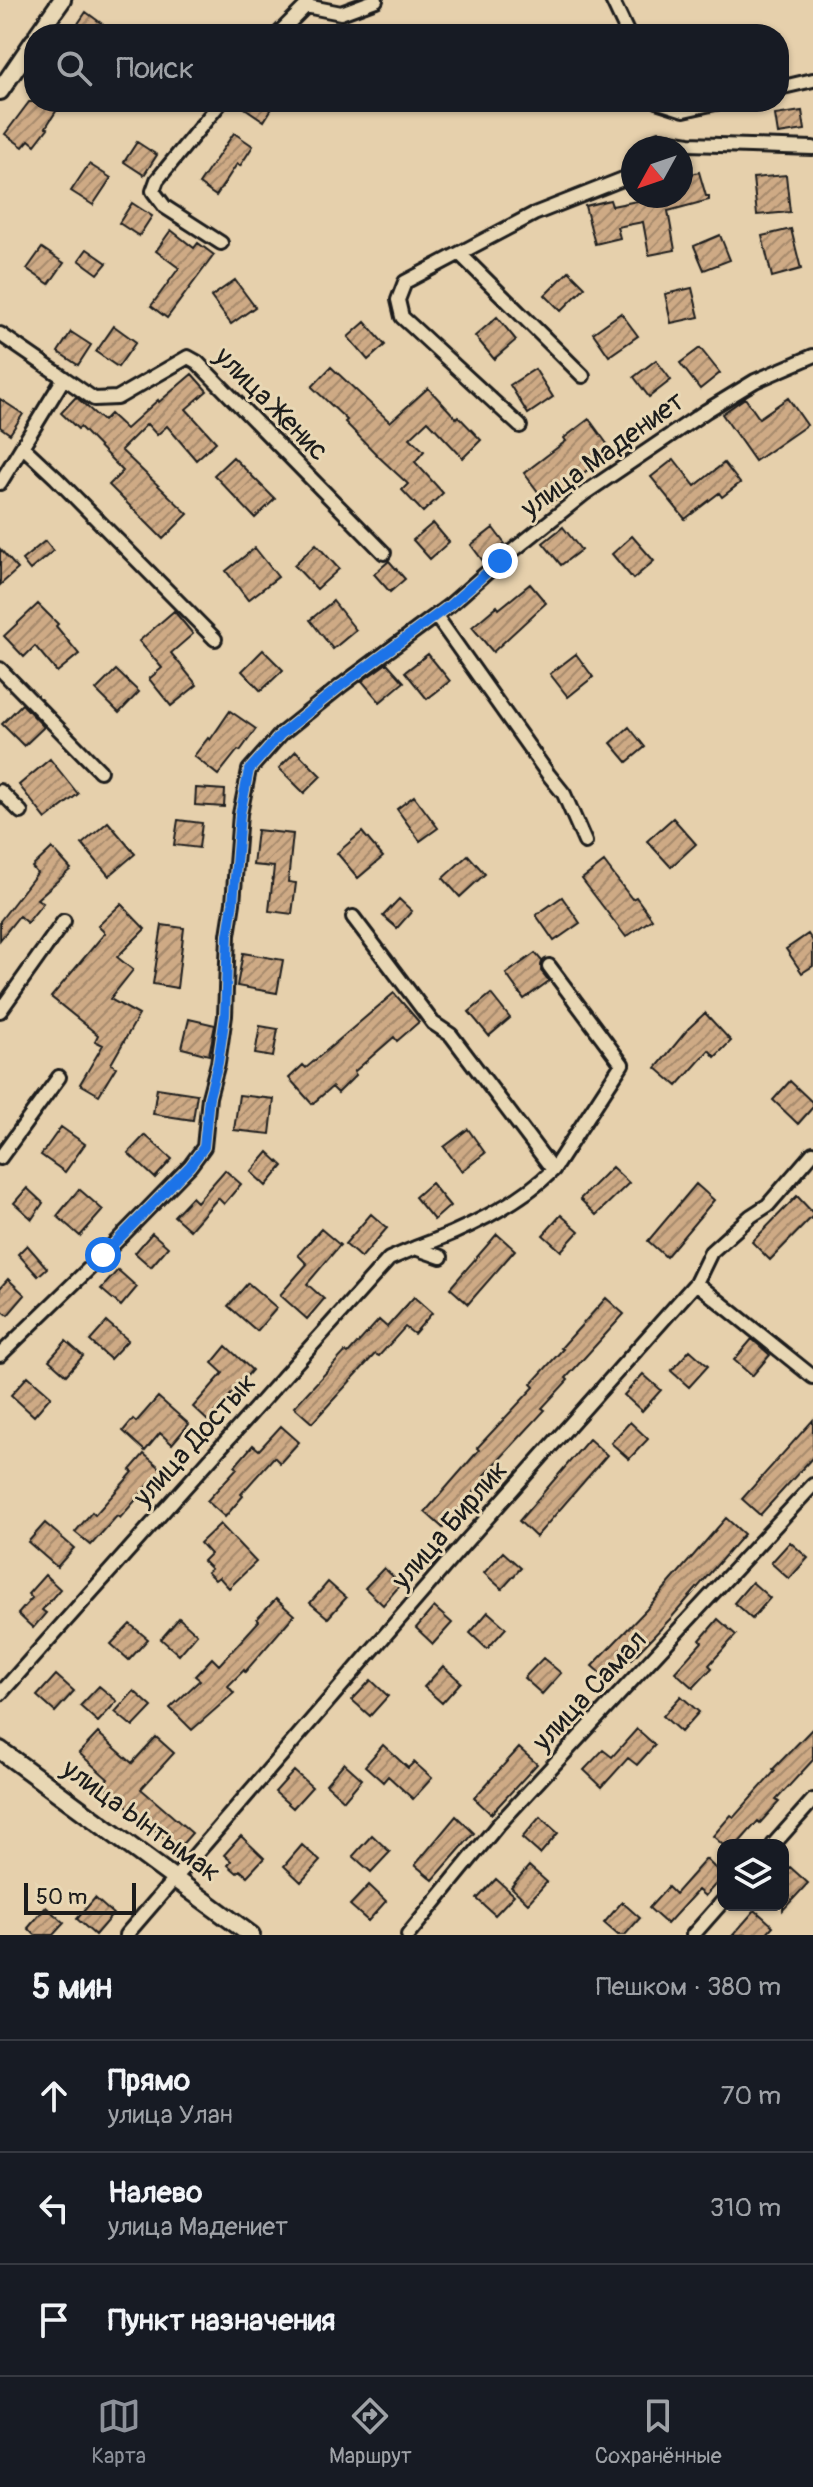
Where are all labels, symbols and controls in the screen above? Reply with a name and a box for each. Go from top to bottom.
search box [24,24,789,112]
icon: search [52,46,96,90]
text: Поиск [116,50,194,87]
north arrow [621,136,693,208]
street label: улица Женис [206,339,335,468]
street label: улица Мадениет [513,384,692,527]
route end [482,543,518,579]
route start [85,1237,121,1273]
street label: улица Достык [125,1366,264,1515]
street label: улица Бирлик [384,1453,516,1598]
street label: улица Самал [525,1623,655,1759]
street label: улица Ынтымак [54,1751,227,1890]
map controls [717,1839,789,1911]
button: layers [717,1839,789,1911]
scale bar [24,1879,136,1915]
text: 50 m [36,1883,87,1911]
text: 5 мин [32,1966,112,2009]
text: Пешком · 380 m [596,1971,781,2003]
text: Прямо [108,2062,190,2099]
icon: ahead [32,2074,76,2118]
text: 70 m [721,2080,781,2112]
text: улица Улан [108,2099,233,2131]
text: Налево [108,2174,202,2211]
icon: left [32,2186,76,2230]
text: 310 m [710,2192,781,2224]
text: улица Мадениет [108,2211,288,2243]
icon: arrive [32,2298,76,2342]
text: Пункт назначения [108,2302,335,2339]
tab: Карта [91,2394,146,2470]
tab: Маршрут [329,2394,412,2470]
tab: Сохранённые [595,2394,722,2470]

